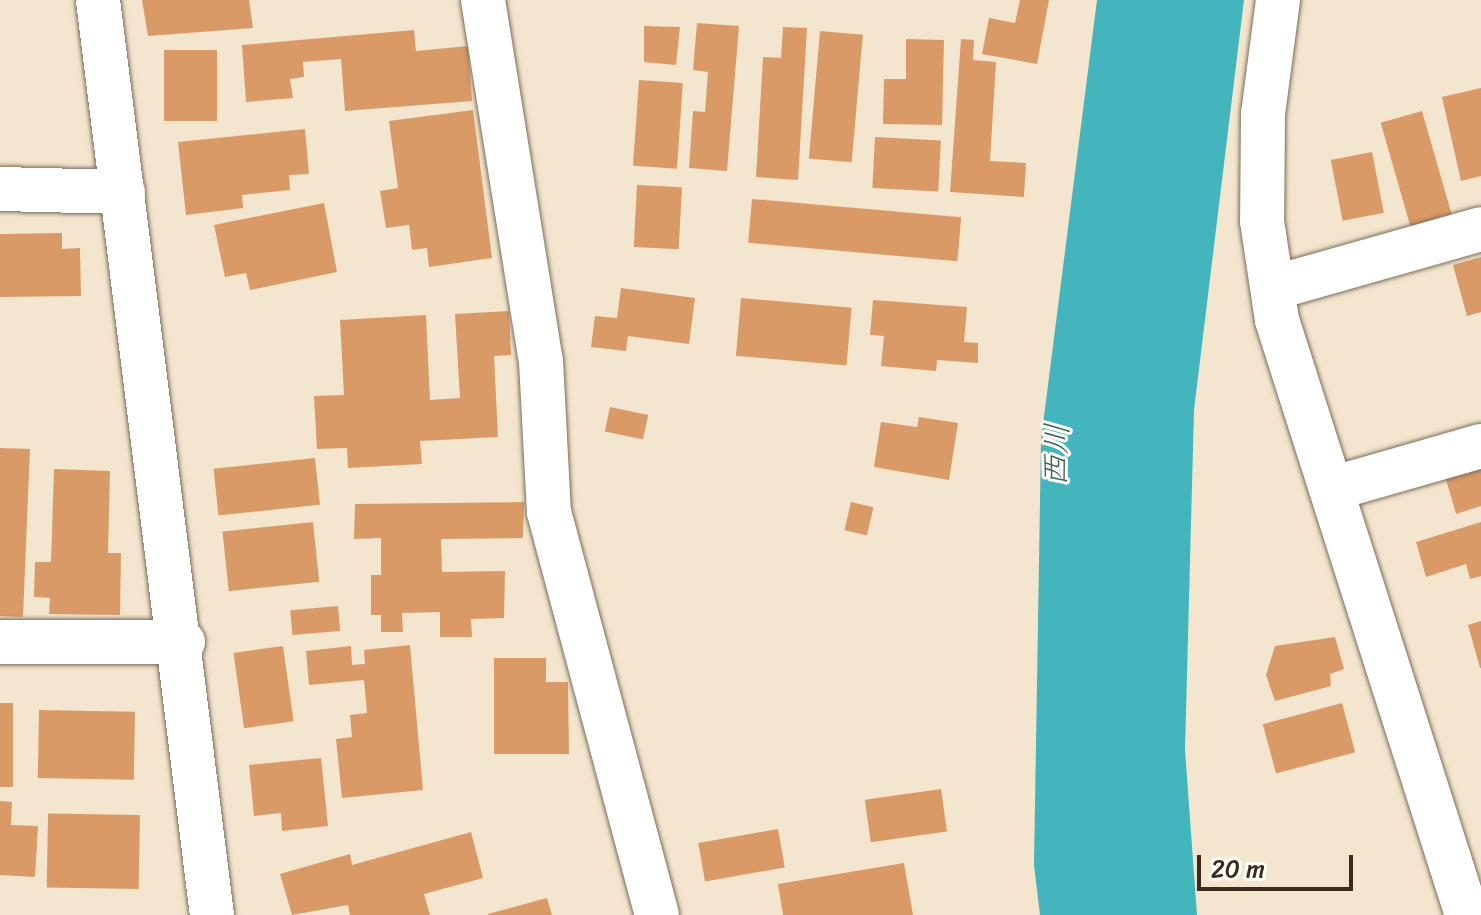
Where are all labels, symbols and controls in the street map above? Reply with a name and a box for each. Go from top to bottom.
water label: 西川 [1037,422,1077,488]
scale bar [1201,839,1357,889]
text: 20 m [1211,848,1265,890]

